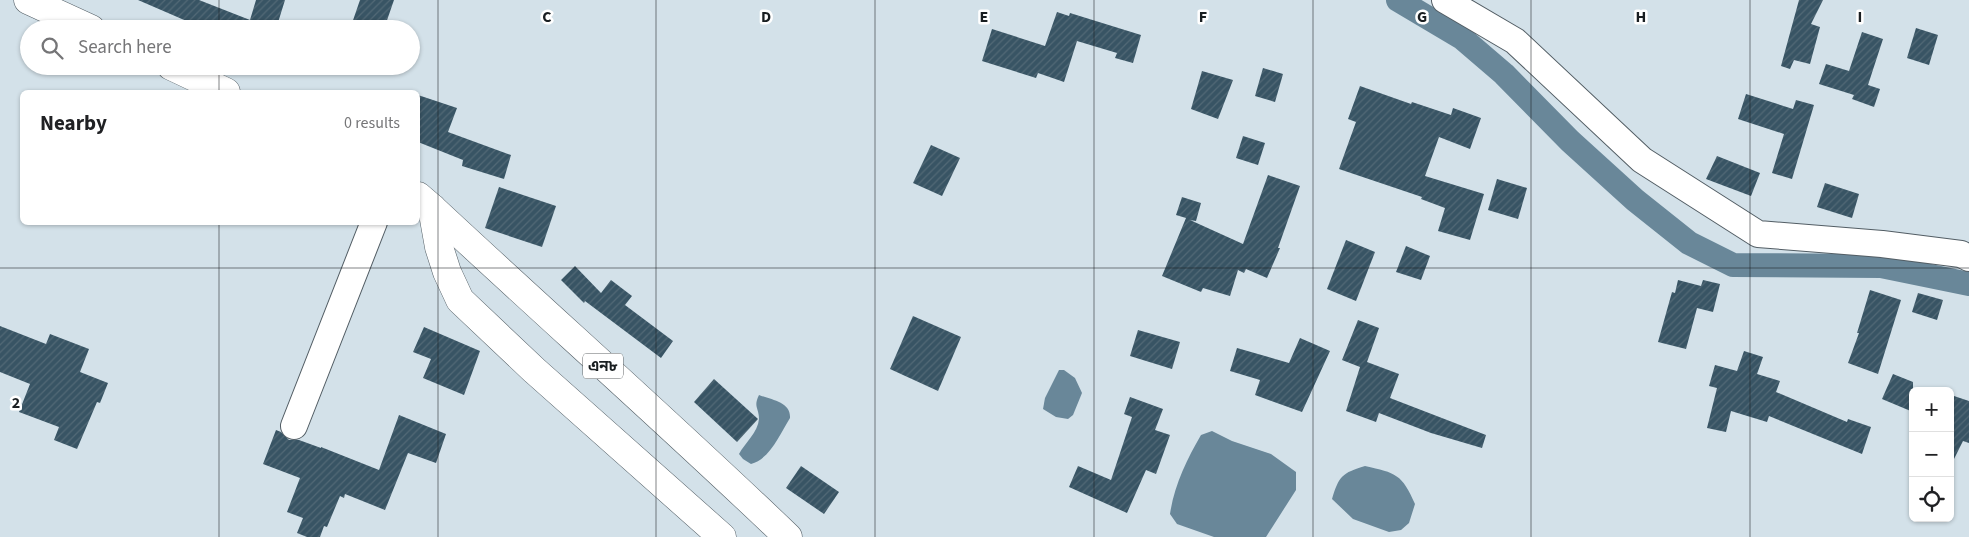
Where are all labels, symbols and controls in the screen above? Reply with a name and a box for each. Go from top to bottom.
text: C [542,6,552,28]
text: D [761,6,771,28]
text: E [980,6,988,28]
text: F [1199,6,1207,28]
text: G [1417,6,1427,28]
text: H [1636,6,1646,28]
text: I [1858,6,1862,28]
search box [20,20,420,75]
icon: search [38,34,66,62]
text: Search here [78,34,172,61]
text: Nearby [40,108,107,138]
text: 0 results [344,112,400,134]
road number: এন৮ [583,354,623,378]
map controls [1909,387,1954,522]
button: + [1909,387,1954,432]
text: 2 [12,392,20,414]
button: − [1909,432,1954,477]
button: locate [1909,477,1954,522]

